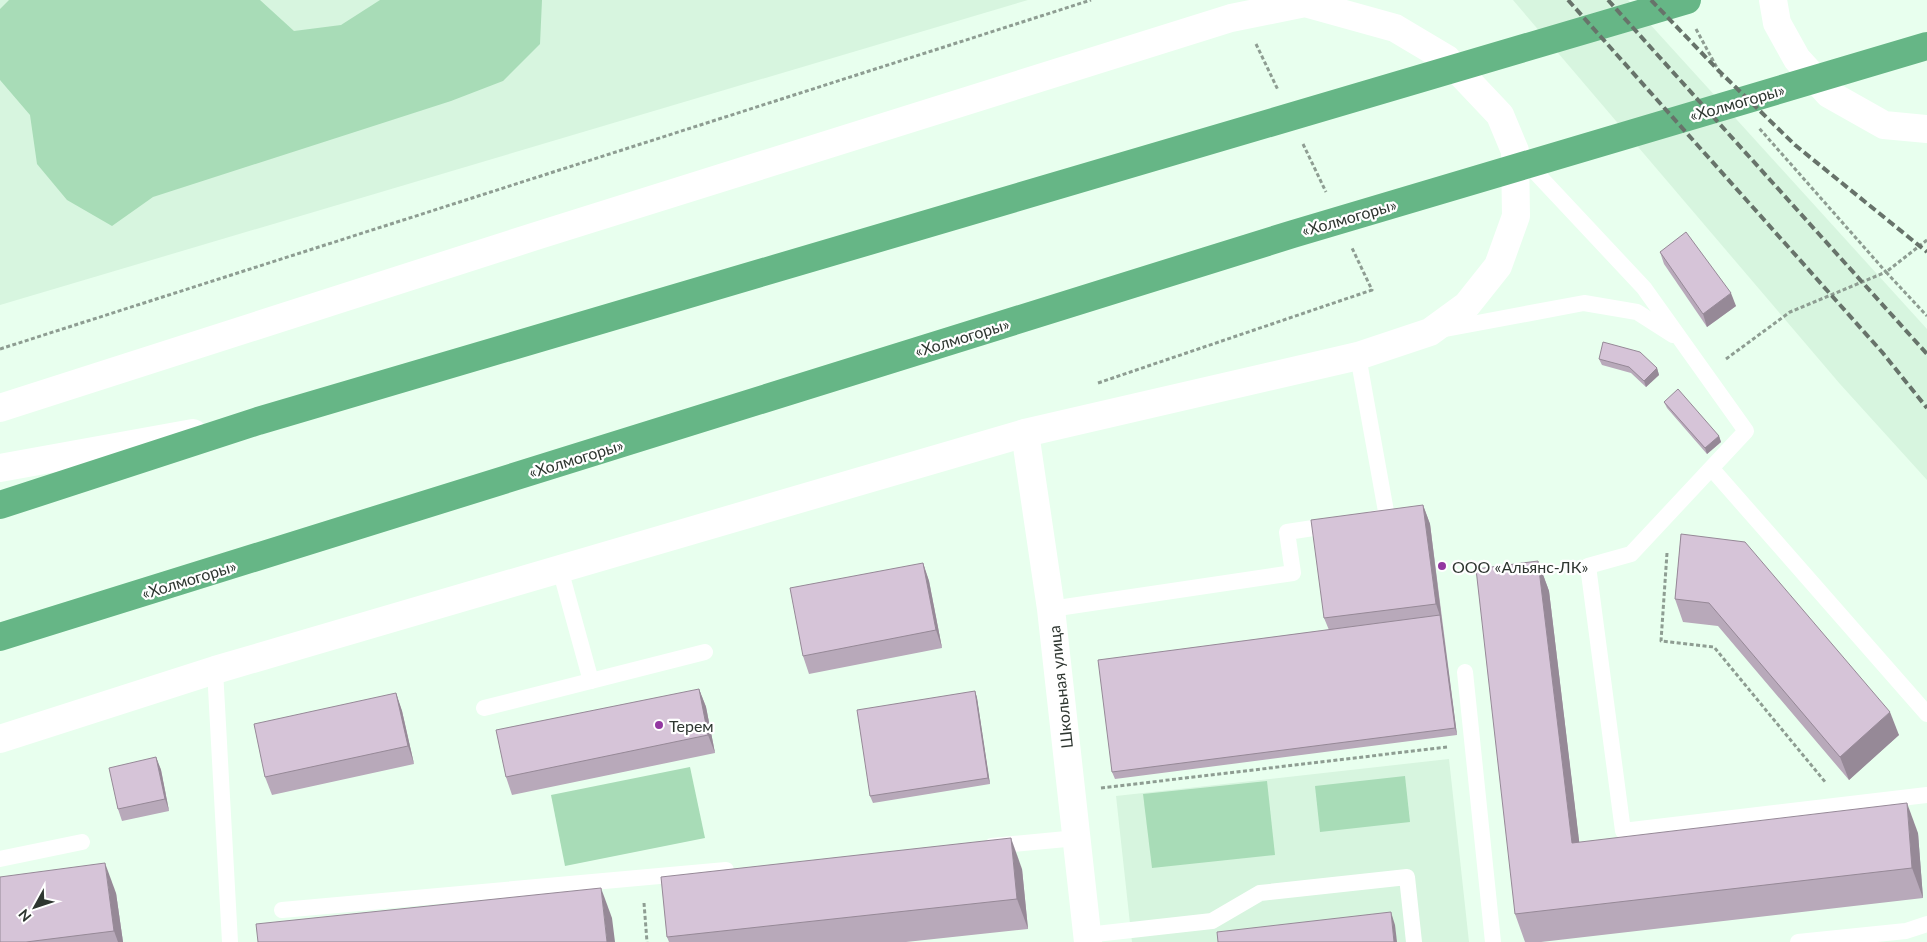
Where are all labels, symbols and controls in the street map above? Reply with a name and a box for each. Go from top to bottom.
street label: «Холмогоры» [1687,79,1787,125]
street label: «Холмогоры» [1299,194,1399,240]
street label: «Холмогоры» [912,314,1012,360]
street label: «Холмогоры» [526,435,626,481]
street label: «Холмогоры» [139,556,239,602]
place label: ООО «Альянс-ЛК» [1452,557,1588,576]
marker: ООО «Альянс-ЛК» [1436,560,1448,572]
street label: Школьная улица [1044,625,1076,749]
place label: Терем [669,716,714,735]
marker: Терем [653,719,665,731]
north arrow [10,882,60,932]
text: N [15,906,35,925]

